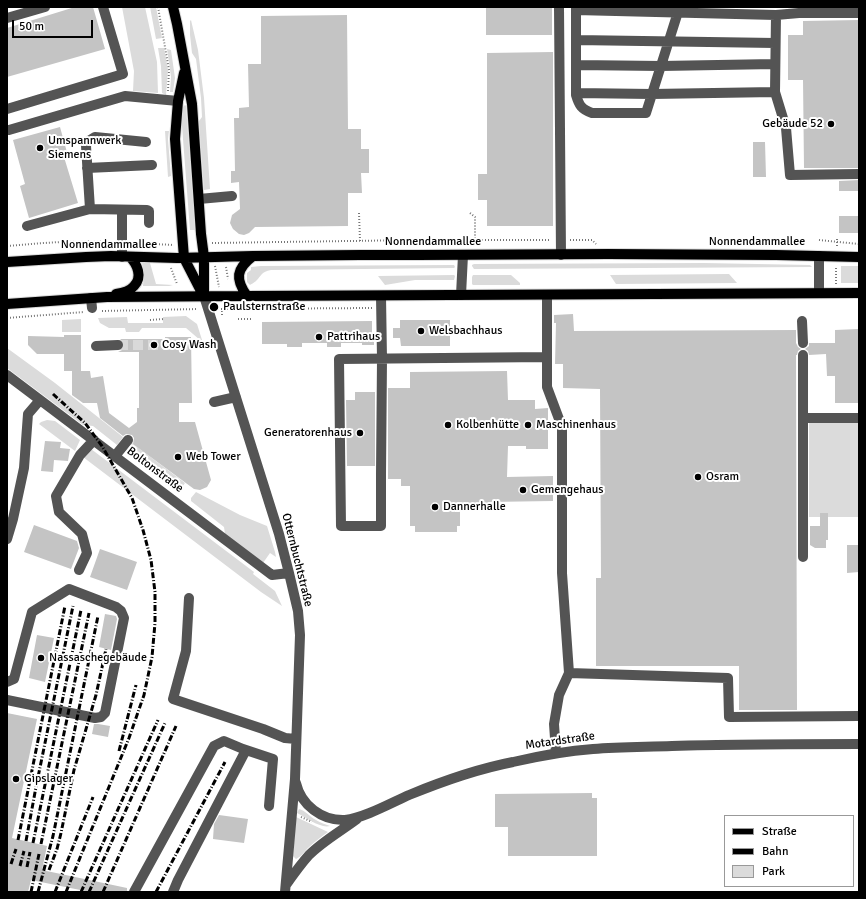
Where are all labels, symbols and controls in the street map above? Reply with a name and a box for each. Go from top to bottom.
scale bar [14,12,95,38]
text: 50 m [19,19,44,34]
place label: Gebäude 52 [762,117,823,131]
marker: Gebäude 52 [826,119,836,129]
place label: Umspannwerk Siemens [48,134,121,162]
marker: Umspannwerk Siemens [35,143,45,153]
street label: Nonnendammallee [385,235,481,249]
street label: Nonnendammallee [709,235,805,249]
street label: Nonnendammallee [61,238,157,252]
place label: Paulsternstraße [223,300,305,314]
marker: Paulsternstraße [208,301,220,313]
place label: Welsbachhaus [429,324,502,338]
marker: Welsbachhaus [416,326,426,336]
place label: Pattrihaus [327,330,380,344]
marker: Pattrihaus [314,332,324,342]
place label: Cosy Wash [162,338,217,352]
marker: Cosy Wash [149,340,159,350]
place label: Kolbenhütte [456,418,519,432]
place label: Maschinenhaus [536,418,616,432]
marker: Kolbenhütte [443,420,453,430]
marker: Maschinenhaus [523,420,533,430]
place label: Generatorenhaus [264,426,352,440]
marker: Generatorenhaus [355,428,365,438]
street label: Boltonstraße [124,444,186,496]
place label: Web Tower [186,450,241,464]
marker: Web Tower [173,452,183,462]
place label: Osram [706,470,739,484]
marker: Osram [693,472,703,482]
place label: Gemengehaus [531,483,604,497]
marker: Gemengehaus [518,485,528,495]
place label: Dannerhalle [443,500,506,514]
marker: Dannerhalle [430,502,440,512]
street label: Otternbuchtstraße [278,512,316,608]
place label: Nassaschegebäude [49,651,147,665]
marker: Nassaschegebäude [36,653,46,663]
street label: Motardstraße [524,729,596,753]
place label: Gipslager [24,772,73,786]
marker: Gipslager [11,774,21,784]
legend [724,815,854,887]
text: Straße [762,824,797,839]
text: Bahn [762,844,788,859]
text: Park [762,864,785,879]

